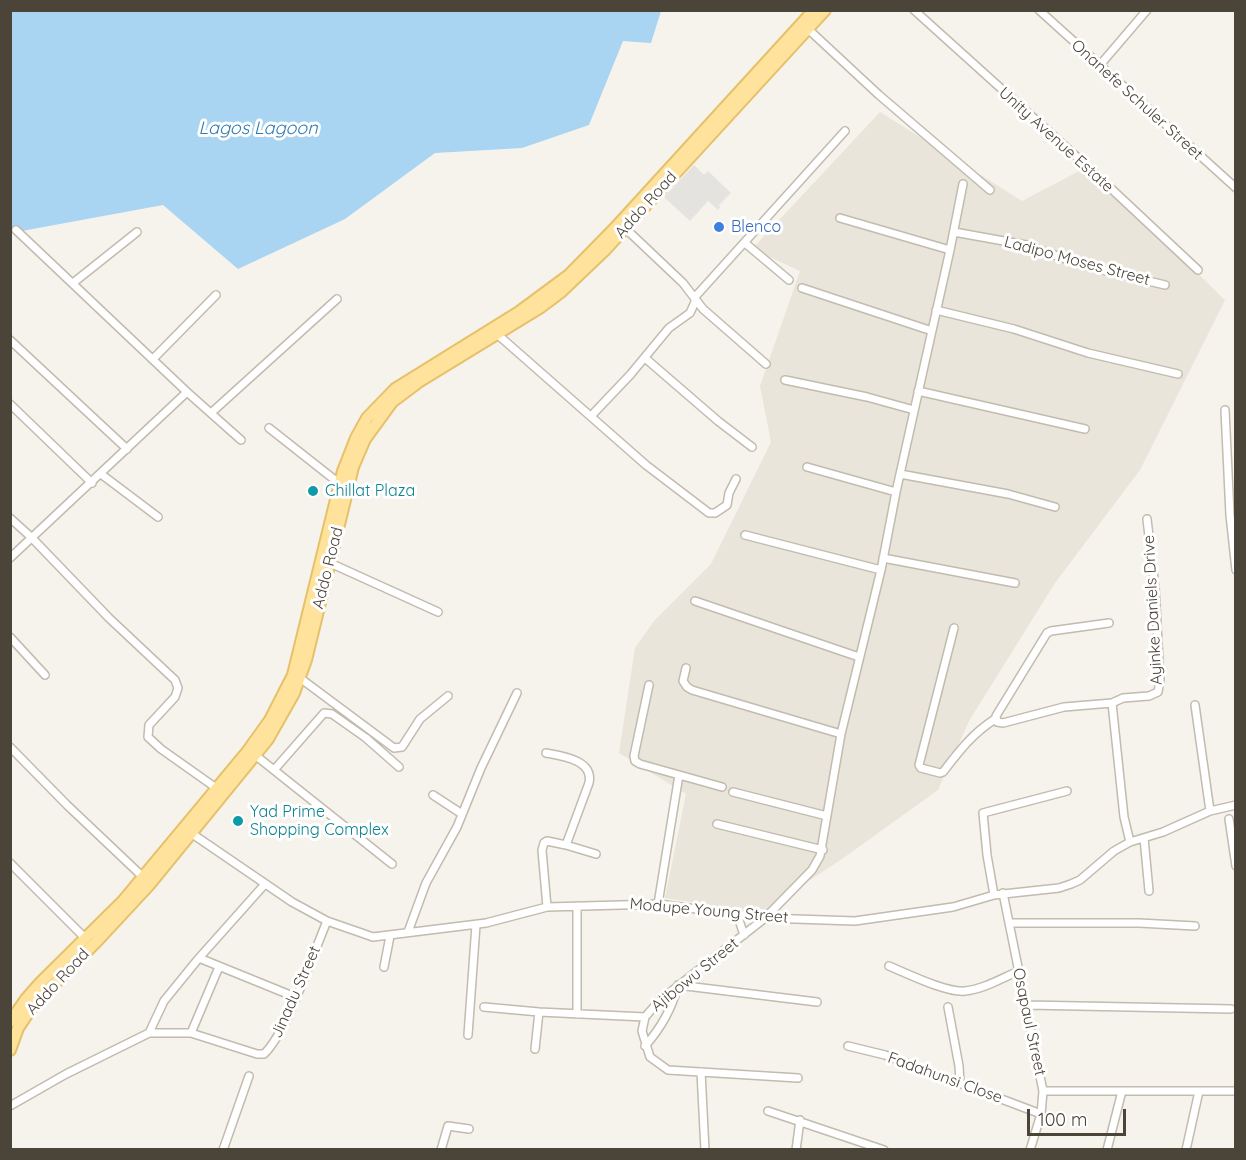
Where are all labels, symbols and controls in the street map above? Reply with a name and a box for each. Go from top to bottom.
street label: Onanefe Schuler Street [1067,36,1207,164]
street label: Unity Avenue Estate [995,83,1117,197]
water label: Lagos Lagoon [198,118,318,140]
street label: Addo Road [611,168,681,242]
place label: Blenco [731,217,781,237]
marker: Blenco [712,220,726,234]
street label: Ladipo Moses Street [1002,232,1152,290]
place label: Chillat Plaza [325,481,415,501]
marker: Chillat Plaza [306,484,320,498]
street label: Addo Road [309,525,347,611]
street label: Ayinke Daniels Drive [1139,534,1167,686]
place label: Yad Prime Shopping Complex [250,802,389,840]
marker: Yad Prime Shopping Complex [231,814,245,828]
street label: Modupe Young Street [629,894,789,928]
street label: Ajibowu Street [648,934,742,1016]
street label: Jinadu Street [267,943,325,1041]
street label: Addo Road [23,945,93,1019]
street label: Osapaul Street [1008,966,1050,1078]
street label: Fadahunsi Close [885,1048,1005,1108]
scale bar [1030,1097,1129,1135]
text: 100 m [1038,1108,1087,1131]

